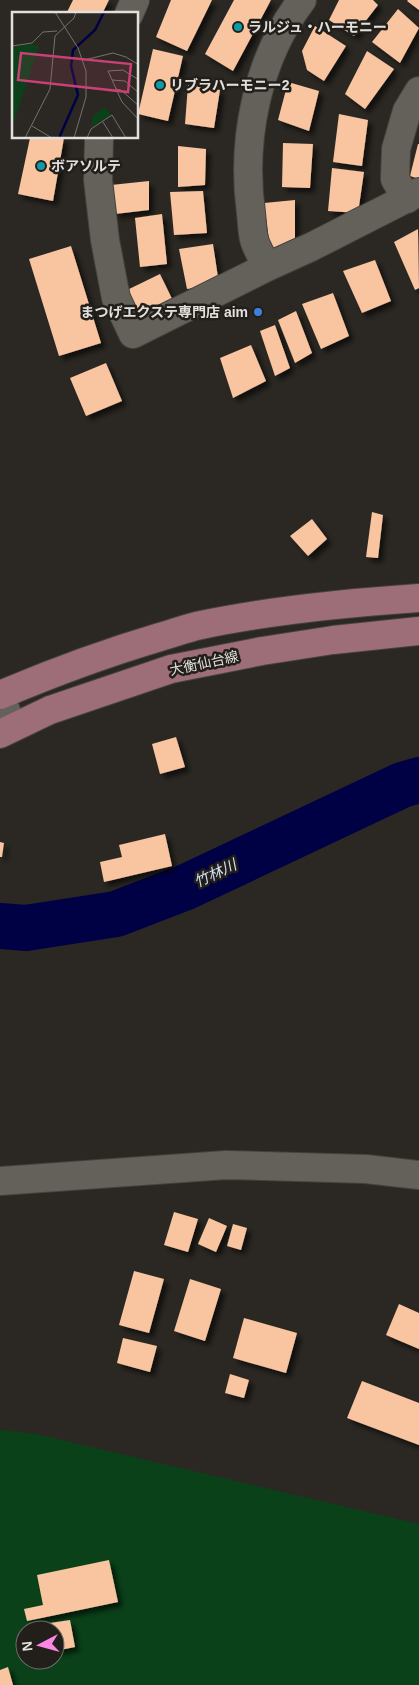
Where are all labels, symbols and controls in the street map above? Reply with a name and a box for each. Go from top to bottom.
inset map [12,12,139,139]
place label: ラルジュ・ハーモニー [248,19,387,35]
marker: ラルジュ・ハーモニー [232,21,244,33]
place label: リブラハーモニー2 [170,77,290,93]
marker: リブラハーモニー2 [154,79,166,91]
place label: ボアソルテ [51,158,121,174]
marker: ボアソルテ [35,160,47,172]
place label: まつげエクステ専門店 aim [80,304,248,320]
marker: まつげエクステ専門店 aim [252,306,264,318]
street label: 大衡仙台線 [168,648,240,678]
water label: 竹林川 [191,855,241,890]
north arrow [15,1620,65,1670]
text: N [19,1640,36,1652]

